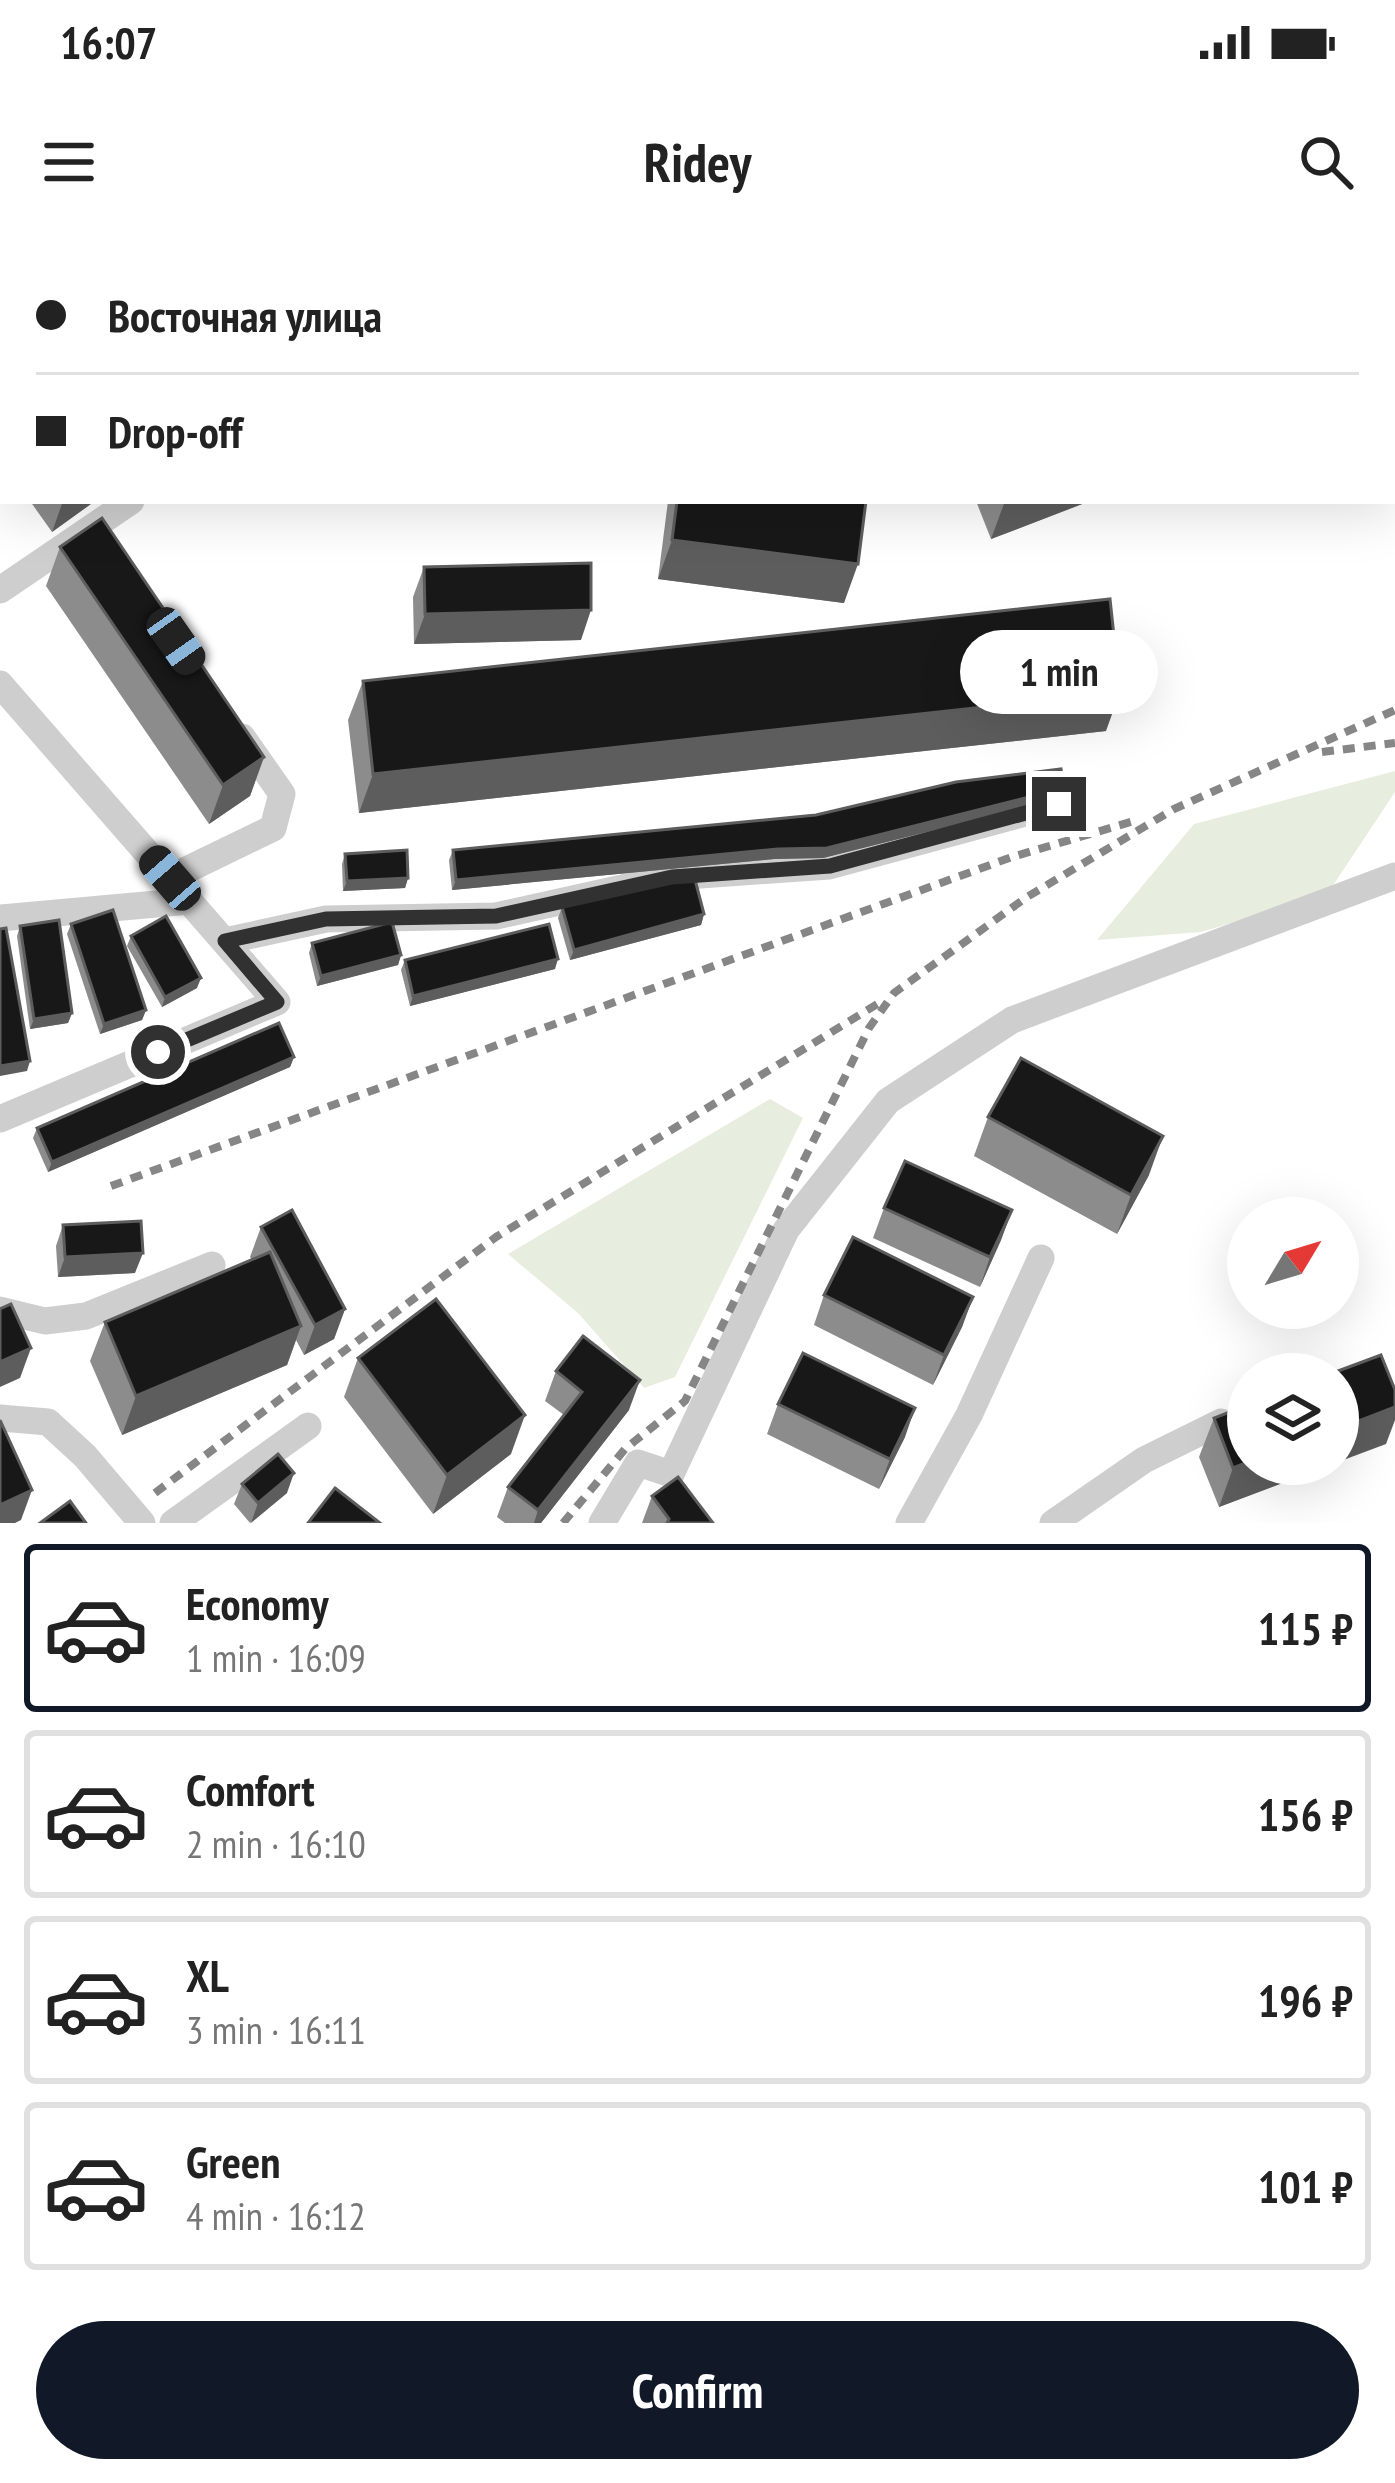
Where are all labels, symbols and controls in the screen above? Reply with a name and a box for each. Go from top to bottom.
text: 16:07 [60,13,157,71]
text: Ridey [644,127,751,197]
icon: menu [36,129,102,195]
icon: search [1293,129,1359,195]
text: Восточная улица [108,286,382,344]
text: Drop-off [108,402,242,460]
car [141,601,211,681]
callout: 1 min [960,630,1158,714]
text: 1 min [1020,646,1098,697]
route end [1032,777,1086,831]
car [133,839,207,917]
route start [131,1025,185,1079]
north arrow [1227,1197,1359,1329]
map controls [1227,1197,1359,1485]
button: layers [1227,1353,1359,1485]
icon: car [42,1574,150,1682]
text: Economy [186,1574,329,1632]
text: 115 ₽ [1258,1599,1353,1657]
text: 1 min · 16:09 [186,1632,366,1683]
icon: car [42,1760,150,1868]
text: Comfort [186,1760,315,1818]
text: 156 ₽ [1258,1785,1353,1843]
text: 2 min · 16:10 [186,1818,366,1869]
icon: car [42,1946,150,2054]
text: XL [186,1946,229,2004]
text: 196 ₽ [1258,1971,1353,2029]
text: 3 min · 16:11 [186,2004,366,2055]
icon: car [42,2132,150,2240]
text: Green [186,2132,281,2190]
text: 101 ₽ [1258,2157,1353,2215]
text: 4 min · 16:12 [186,2190,366,2241]
button: Confirm [36,2321,1359,2459]

